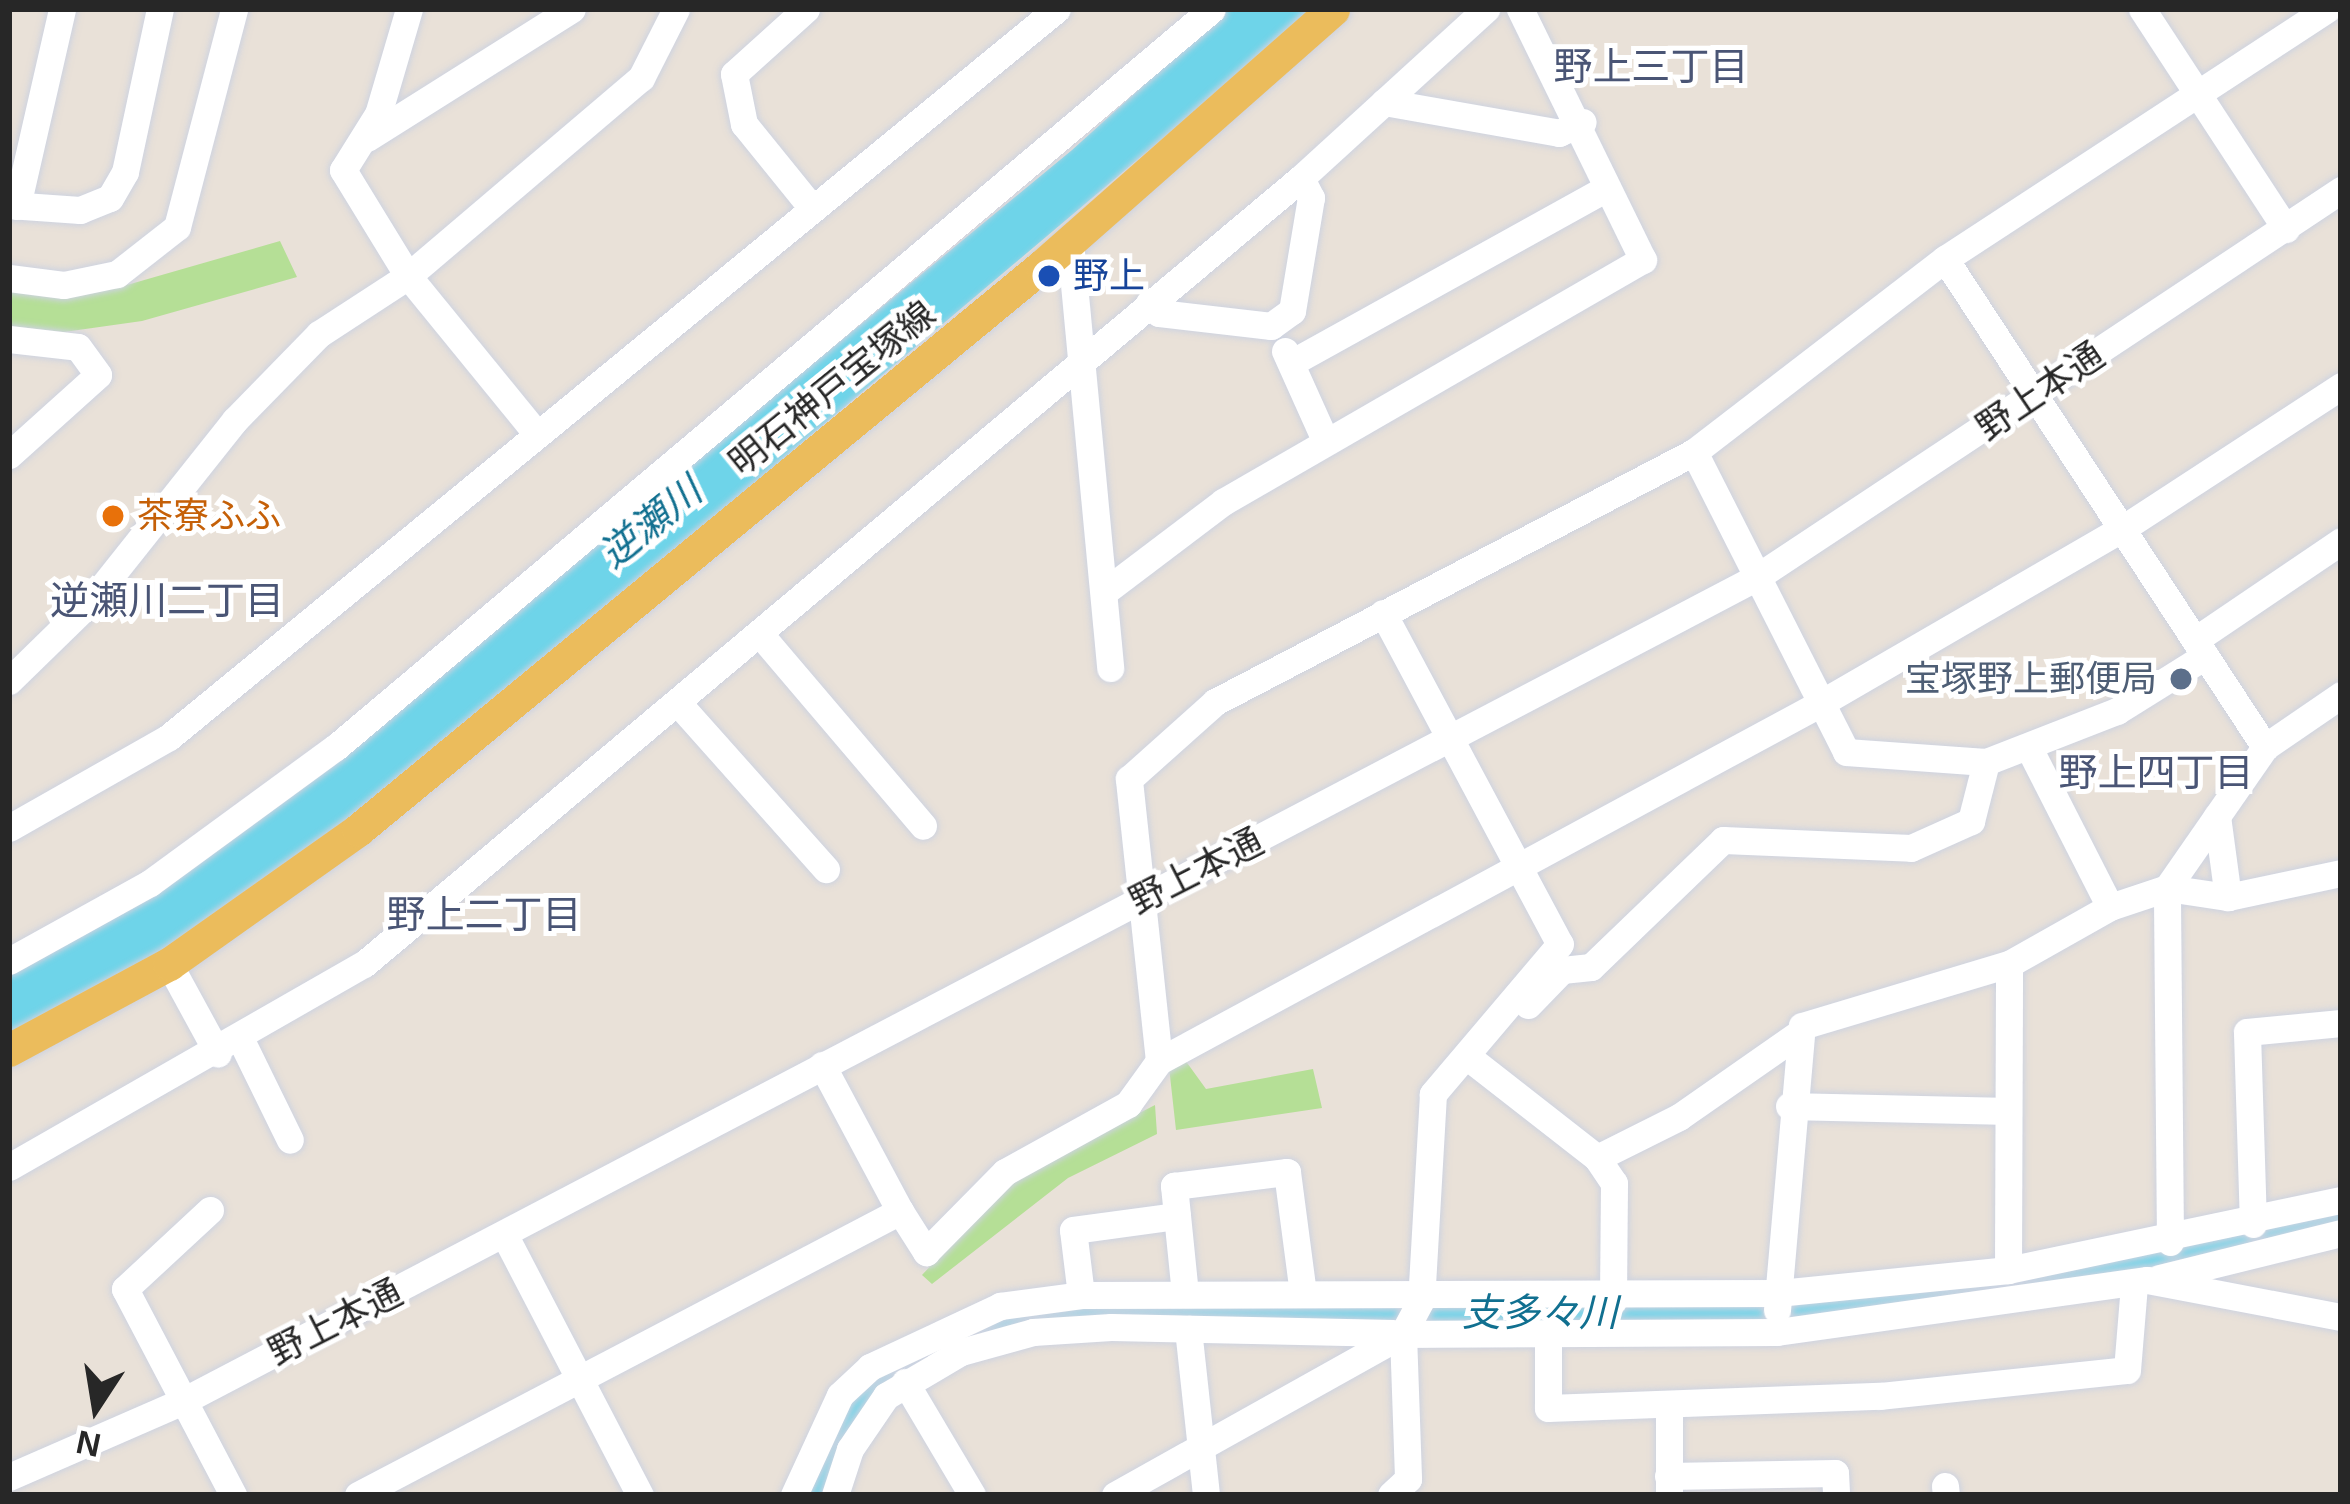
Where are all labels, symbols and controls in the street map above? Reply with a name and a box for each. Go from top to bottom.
district label: 野上三丁目 [1554,44,1748,90]
place label: 野上 [1073,254,1145,298]
marker: 野上 [1036,263,1062,289]
street label: 明石神戸宝塚線 [720,292,944,484]
street label: 野上本通 [1968,333,2112,449]
water label: 逆瀬川 [591,468,711,578]
place label: 茶寮ふふ [137,494,281,538]
marker: 茶寮ふふ [100,503,126,529]
district label: 逆瀬川二丁目 [50,578,284,624]
place label: 宝塚野上郵便局 [1905,657,2157,701]
marker: 宝塚野上郵便局 [2168,666,2194,692]
district label: 野上四丁目 [2059,750,2253,796]
street label: 野上本通 [1122,819,1270,923]
district label: 野上二丁目 [387,892,581,938]
street label: 野上本通 [261,1270,409,1374]
water label: 支多々川 [1462,1290,1618,1336]
north arrow [36,1348,156,1468]
text: N [73,1423,104,1464]

